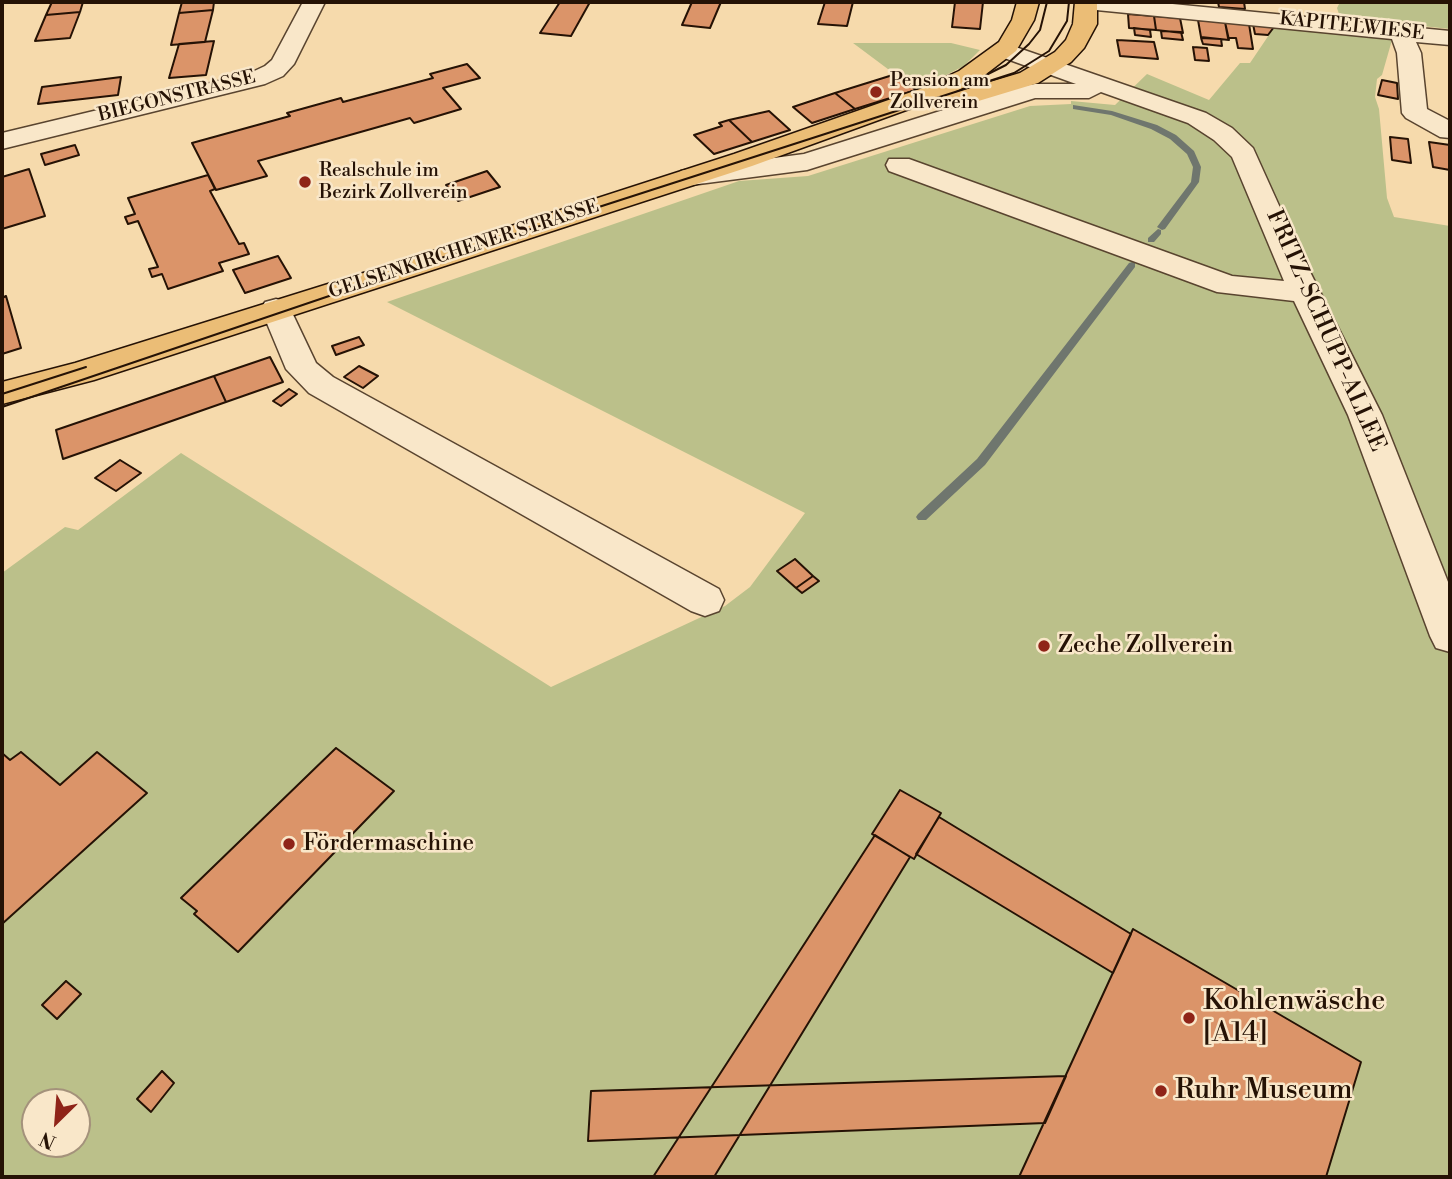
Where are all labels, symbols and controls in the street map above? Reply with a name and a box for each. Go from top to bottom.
street label: KAPITELWIESE [1278,8,1426,46]
street label: BIEGONSTRASSE [96,66,258,128]
place label: Pension am Zollverein [890,70,989,114]
marker: Pension am Zollverein [868,84,884,100]
place label: Realschule im Bezirk Zollverein [319,160,468,204]
marker: Realschule im Bezirk Zollverein [297,174,313,190]
street label: GELSENKIRCHENER STRASSE [326,195,602,305]
street label: FRITZ-SCHUPP-ALLEE [1259,206,1391,456]
place label: Zeche Zollverein [1058,632,1233,660]
marker: Zeche Zollverein [1036,638,1052,654]
place label: Fördermaschine [303,830,474,858]
marker: Fördermaschine [281,836,297,852]
place label: Kohlenwäsche [A14] [1203,985,1385,1051]
marker: Kohlenwäsche [A14] [1181,1010,1197,1026]
place label: Ruhr Museum [1175,1074,1352,1108]
marker: Ruhr Museum [1153,1083,1169,1099]
north arrow [21,1088,91,1158]
text: N [36,1126,60,1154]

